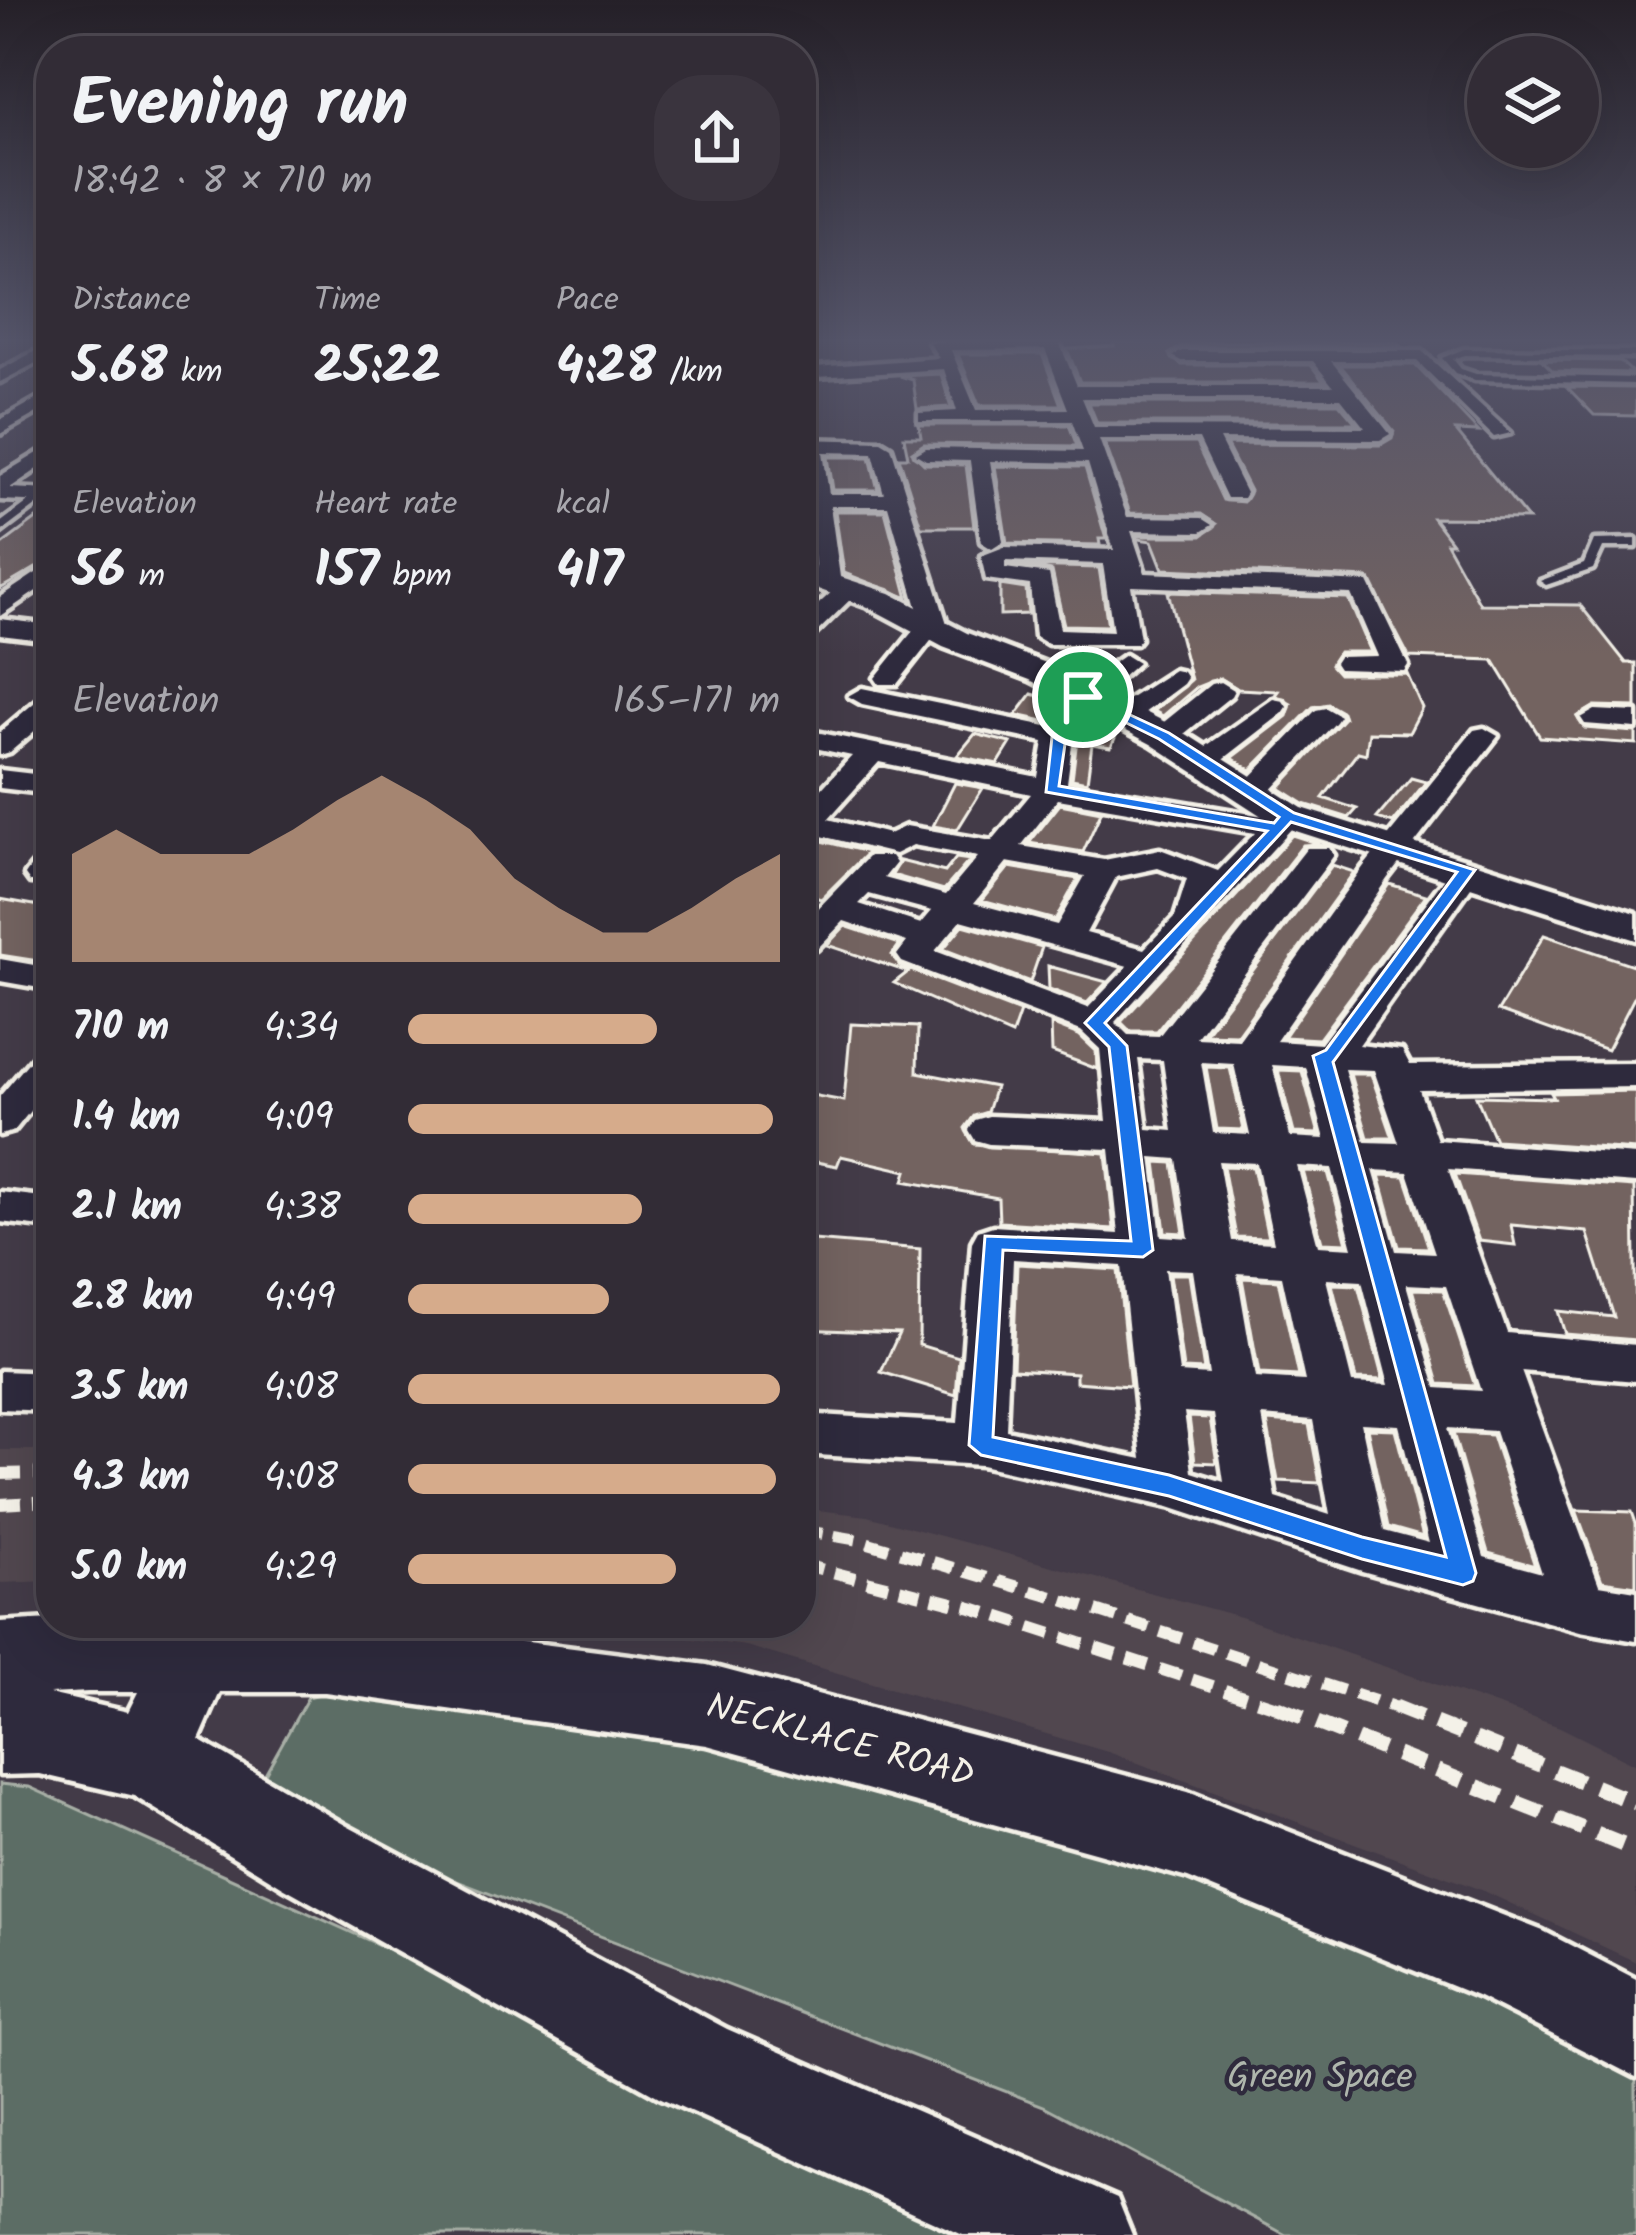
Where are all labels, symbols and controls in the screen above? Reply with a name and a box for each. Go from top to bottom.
map controls [1467,36,1599,168]
button: layers [1467,36,1599,168]
text: Evening run [72,54,408,159]
button: share [654,75,780,201]
text: 18:42 · 8 × 710 m [72,152,372,214]
text: Distance [72,275,191,328]
text: Time [314,275,381,328]
text: Pace [556,275,619,328]
text: 5.68 [72,328,168,409]
text: 25:22 [314,328,442,409]
text: 4:28 [556,328,656,409]
text: km [168,347,223,400]
text: /km [656,347,723,400]
text: Elevation [72,479,197,532]
text: Heart rate [314,479,457,532]
text: kcal [556,479,610,532]
text: 56 [72,532,125,613]
text: 157 [314,532,379,613]
text: 417 [556,532,623,613]
text: m [125,551,165,604]
text: bpm [379,551,452,604]
pin [1032,646,1134,748]
icon: arrive [1050,664,1116,730]
text: Elevation [72,672,220,734]
text: 165–171 m [612,672,780,734]
text: 710 m [72,998,169,1060]
text: 4:34 [264,998,339,1060]
text: 1.4 km [72,1088,180,1150]
text: 4:09 [264,1088,334,1150]
text: 2.1 km [72,1178,182,1240]
text: 4:38 [264,1178,341,1240]
text: 2.8 km [72,1268,193,1330]
text: 4:49 [264,1268,336,1330]
text: 3.5 km [72,1358,189,1420]
text: 4:08 [264,1358,338,1420]
text: 4.3 km [72,1448,190,1510]
text: 4:08 [264,1448,338,1510]
text: 5.0 km [72,1538,187,1600]
text: 4:29 [264,1538,337,1600]
street label: NECKLACE ROAD [700,1679,980,1805]
park label: Green Space [1227,2050,1413,2107]

